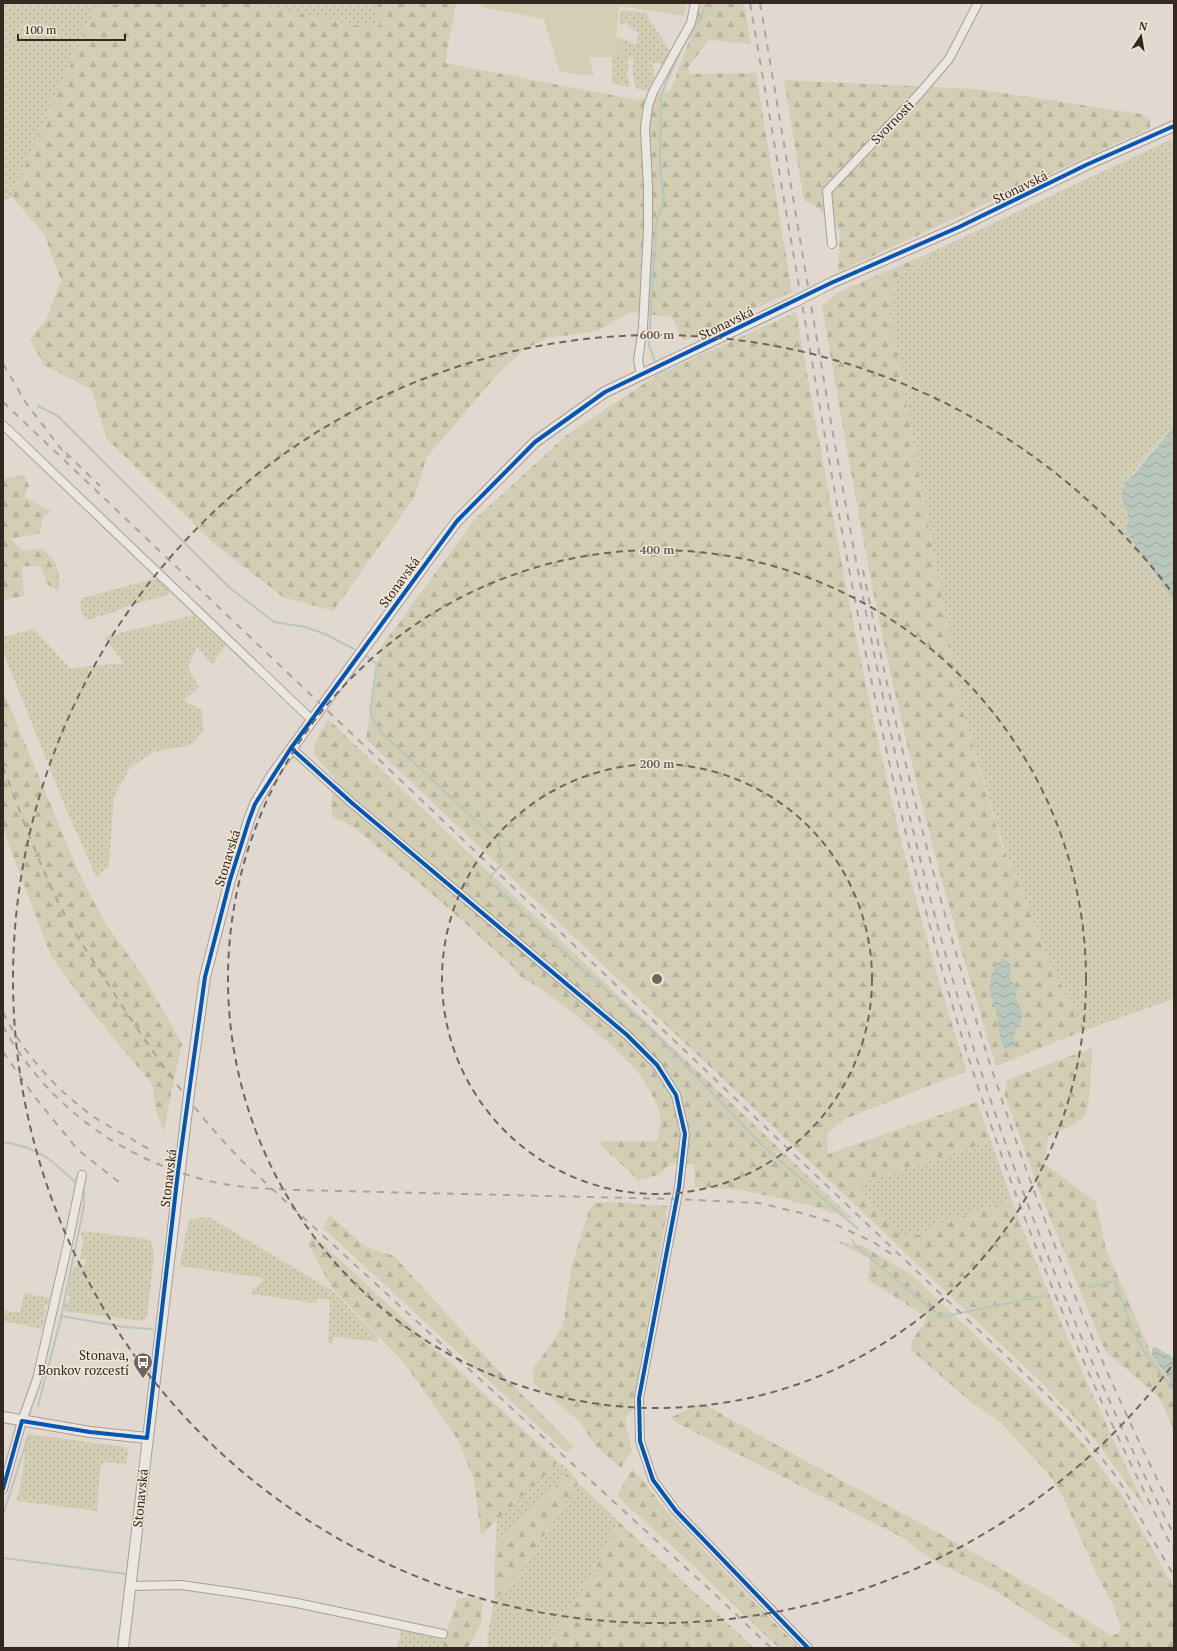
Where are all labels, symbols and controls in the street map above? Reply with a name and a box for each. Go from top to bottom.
scale bar [18,16,125,42]
north arrow [1121,16,1161,56]
text: N [1138,19,1149,34]
text: 100 m [24,22,57,37]
street label: Svornosti [866,96,918,148]
street label: Stonavská [990,166,1051,208]
street label: Stonavská [696,302,757,344]
text: 600 m [640,327,674,342]
text: 400 m [640,542,674,557]
street label: Stonavská [374,553,424,611]
text: 200 m [640,756,674,771]
street label: Stonavská [210,827,244,889]
centre of rings [650,972,664,986]
street label: Stonavská [155,1147,181,1208]
place label: Stonava, Bonkov rozcestí [38,1346,129,1379]
bus stop icon: Stonava, Bonkov rozcestí [132,1351,154,1379]
street label: Stonavská [128,1467,152,1528]

